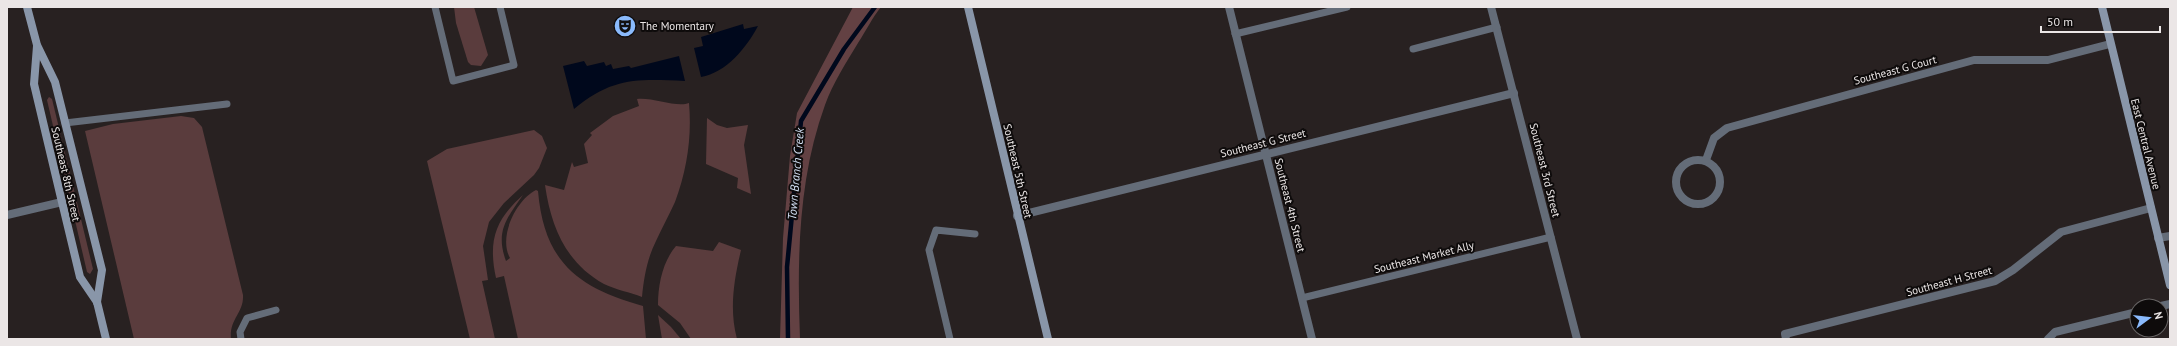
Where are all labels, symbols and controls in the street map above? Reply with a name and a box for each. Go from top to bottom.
scale bar [2041,8,2160,34]
theatre icon: The Momentary [612,13,638,39]
text: 50 m [2047,14,2073,29]
place label: The Momentary [640,19,715,33]
street label: Southeast G Court [1852,52,1938,88]
street label: East Central Avenue [2128,97,2164,191]
street label: Southeast 5th Street [1000,122,1036,220]
street label: Southeast 3rd Street [1527,122,1564,219]
street label: Southeast 8th Street [48,125,84,223]
street label: Southeast G Street [1219,126,1307,160]
water label: Town Branch Creek [784,127,807,221]
street label: Southeast 4th Street [1272,156,1309,254]
street label: Southeast Market Ally [1372,238,1476,276]
street label: Southeast H Street [1905,263,1994,299]
north arrow [2129,298,2169,338]
text: N [2151,310,2166,321]

